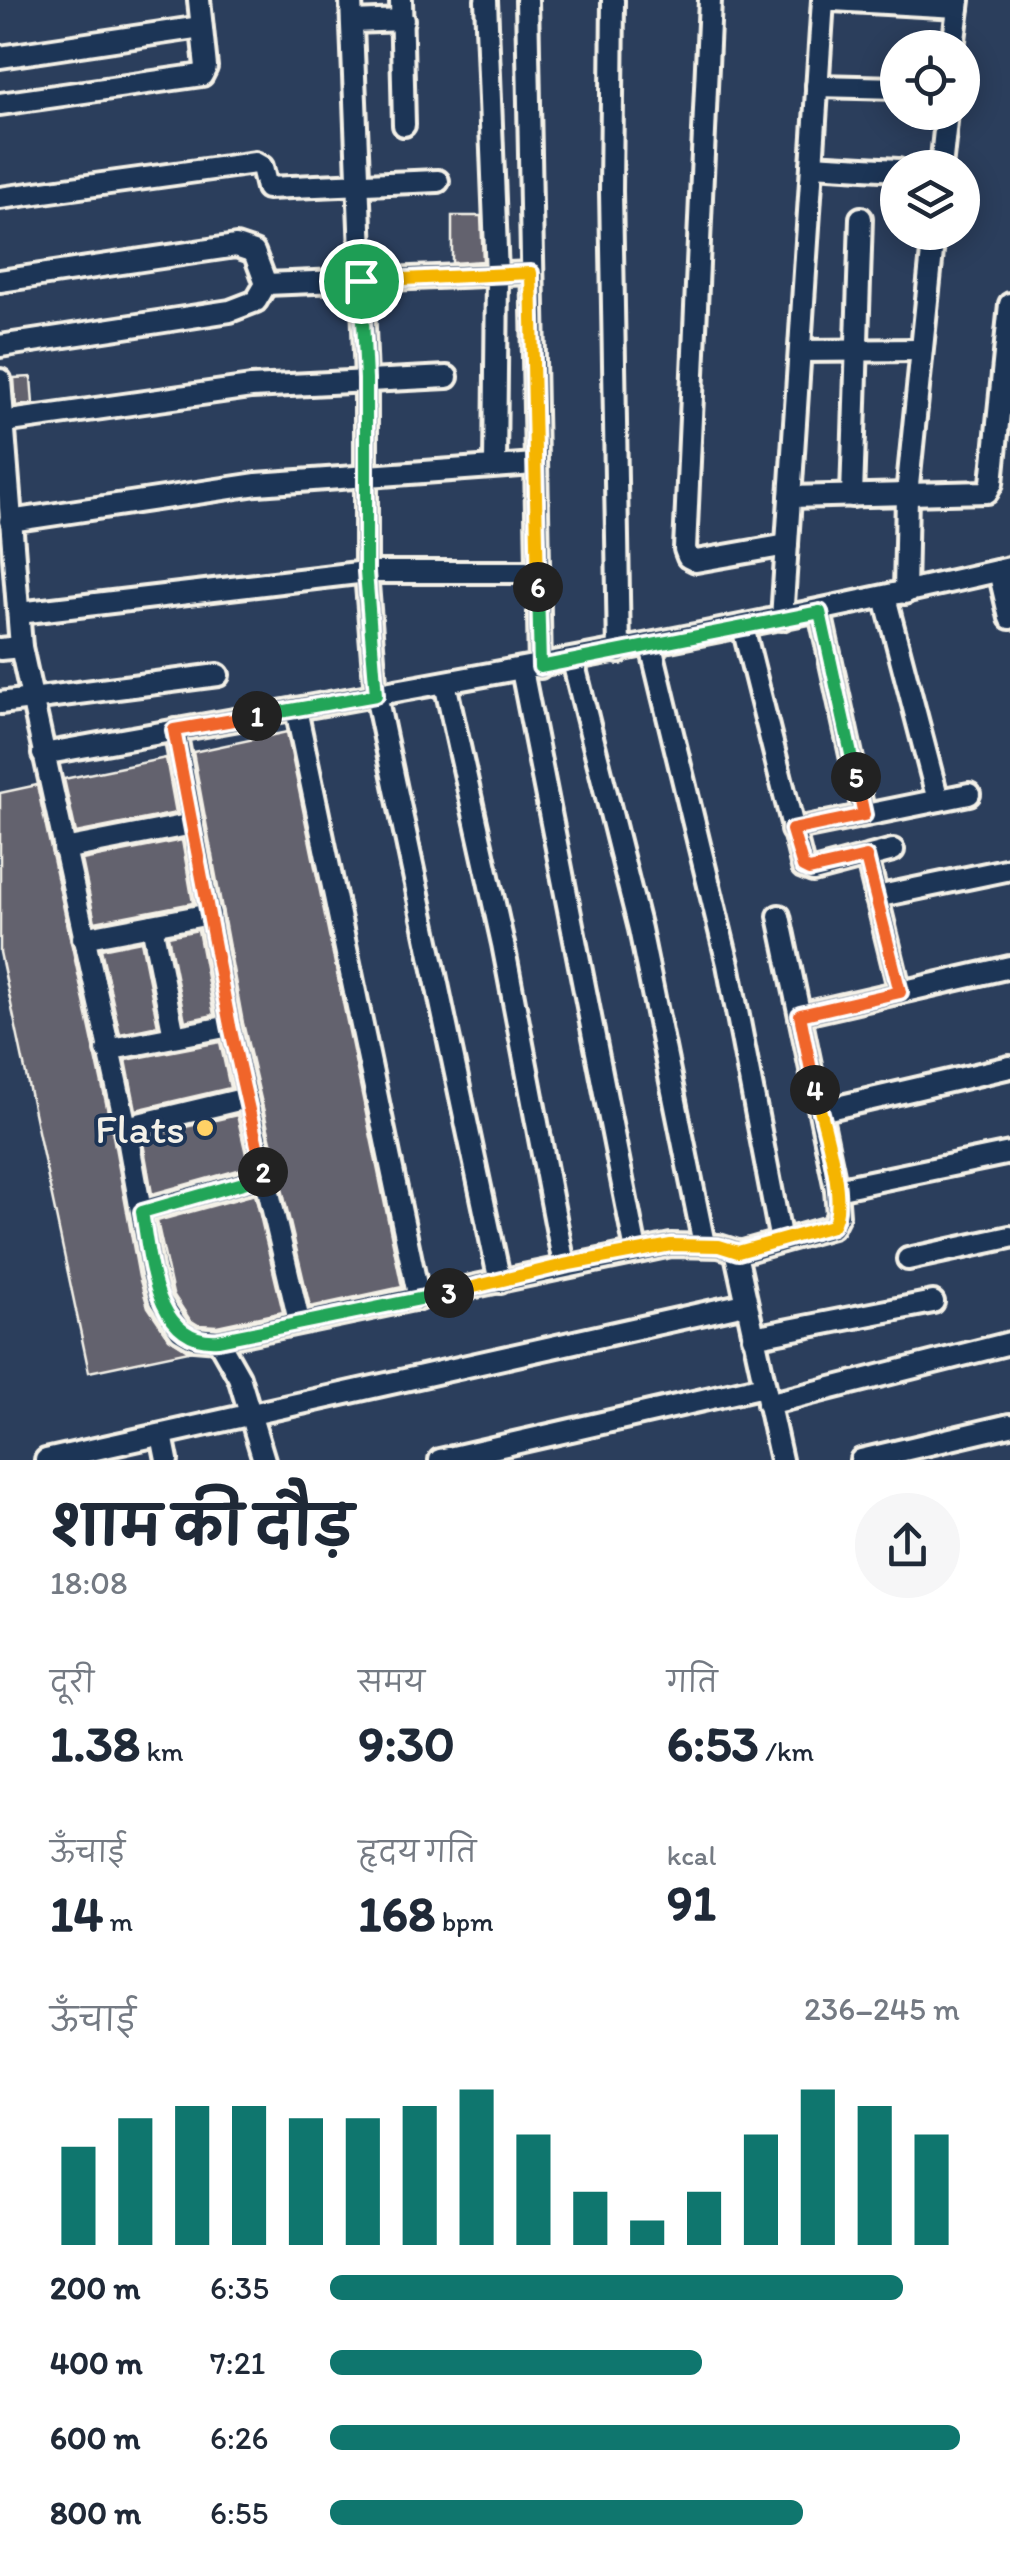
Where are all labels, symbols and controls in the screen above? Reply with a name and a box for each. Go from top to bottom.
map controls [880,30,980,250]
button: locate [880,30,980,130]
button: layers [880,150,980,250]
pin [319,239,404,324]
icon: arrive [334,254,389,309]
pin: 6 [513,562,563,612]
text: 6 [531,570,545,604]
pin: 1 [232,691,282,741]
text: 1 [251,699,264,733]
pin: 5 [831,752,881,802]
text: 5 [849,760,863,794]
pin: 4 [790,1065,840,1115]
text: 4 [807,1073,823,1107]
place label: Flats [95,1103,185,1154]
marker: Flats [194,1117,216,1139]
pin: 2 [238,1147,288,1197]
text: 2 [256,1155,270,1189]
pin: 3 [424,1268,474,1318]
text: 3 [441,1276,457,1310]
text: शाम की दौड़ [50,1493,353,1559]
button: share [855,1493,960,1598]
text: 18:08 [50,1564,127,1602]
text: दूरी [50,1665,94,1699]
text: समय [358,1665,425,1699]
text: गति [667,1665,718,1699]
text: 1.38 [50,1713,140,1774]
text: 9:30 [358,1713,455,1774]
text: 6:53 [667,1713,759,1774]
text: km [140,1734,183,1768]
text: /km [759,1734,814,1768]
text: ऊँचाई [50,1835,125,1869]
text: हृदय गति [358,1835,476,1869]
text: kcal [667,1838,716,1872]
text: 91 [667,1872,716,1933]
text: 14 [50,1883,103,1944]
text: 168 [358,1883,435,1944]
text: m [103,1904,133,1938]
text: bpm [435,1904,494,1938]
text: 236–245 m [804,1990,960,2028]
text: ऊँचाई [50,2001,136,2039]
text: 200 m [50,2269,140,2307]
text: 6:35 [210,2269,269,2307]
text: 400 m [50,2344,143,2382]
text: 7:21 [210,2344,265,2382]
text: 600 m [50,2419,140,2457]
text: 6:26 [210,2419,269,2457]
text: 800 m [50,2494,141,2532]
text: 6:55 [210,2494,268,2532]

